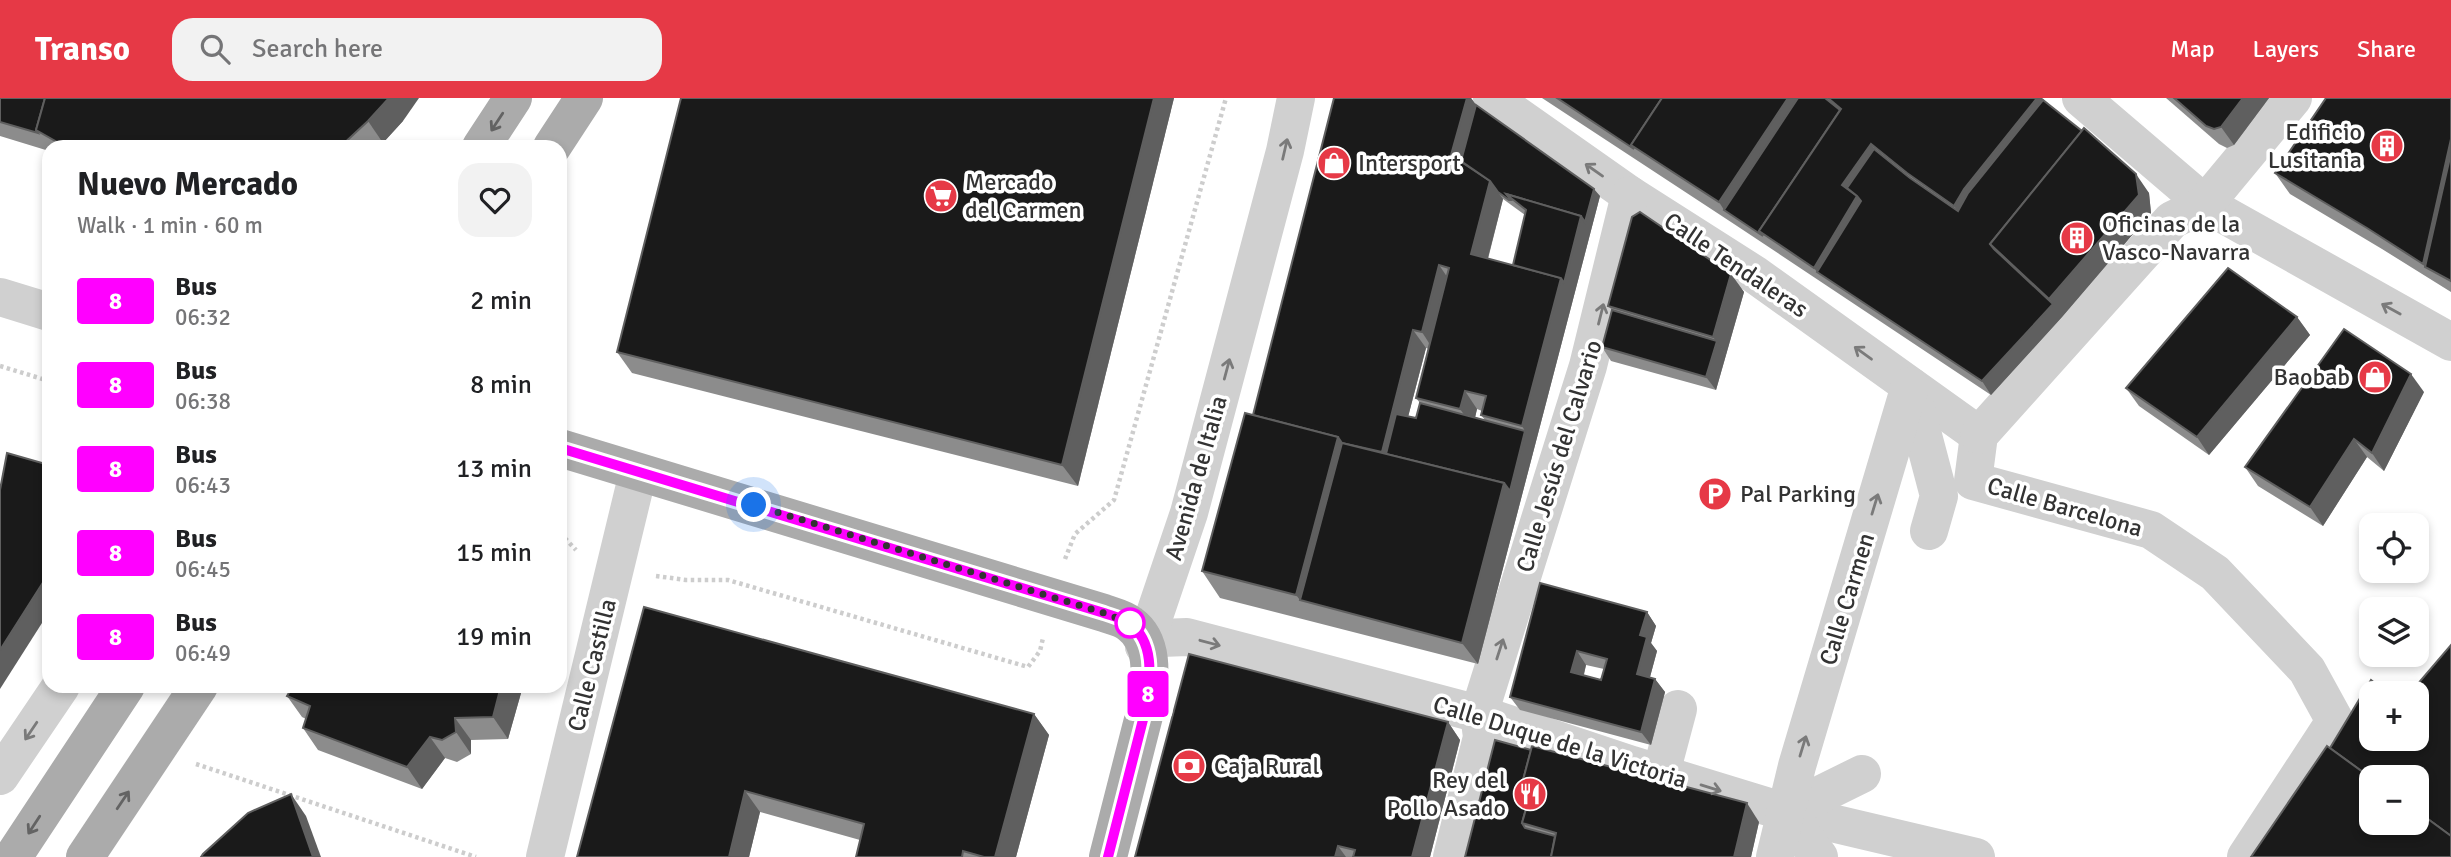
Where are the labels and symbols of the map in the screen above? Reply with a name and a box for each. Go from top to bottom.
one-way arrow [490,112,504,132]
place label: Edificio Lusitania [2268,117,2362,175]
building icon: Edificio Lusitania [2368,127,2406,165]
one-way arrow [1279,138,1293,161]
shop icon: Intersport [1315,144,1353,182]
place label: Intersport [1358,148,1461,178]
one-way arrow [1585,163,1604,177]
place label: Mercado del Carmen [965,167,1082,225]
supermarket icon: Mercado del Carmen [922,177,960,215]
street label: Calle Tendaleras [1658,206,1814,324]
place label: Oficinas de la Vasco-Navarra [2102,209,2250,267]
building icon: Oficinas de la Vasco-Navarra [2058,219,2096,257]
one-way arrow [2382,302,2402,316]
one-way arrow [1595,303,1608,326]
street label: Calle Jesús del Calvario [1509,336,1609,576]
one-way arrow [1854,345,1873,360]
one-way arrow [1221,358,1234,381]
shop icon: Baobab [2356,358,2394,396]
place label: Baobab [2273,362,2350,392]
street label: Avenida de Italia [1158,392,1234,564]
street label: Calle Barcelona [1984,471,2146,543]
parking icon: Pal Parking [1696,475,1734,513]
place label: Pal Parking [1740,479,1856,509]
your location [736,487,771,522]
one-way arrow [1870,494,1883,516]
street label: Calle Carmen [1813,529,1881,669]
street label: Calle Castilla [561,596,623,734]
unlabelled marker [1115,608,1145,638]
one-way arrow [1198,637,1221,650]
one-way arrow [1494,639,1507,661]
line badge: 8 [1125,671,1171,717]
street label: Calle Duque de la Victoria [1429,689,1691,795]
one-way arrow [24,721,38,740]
one-way arrow [1798,735,1811,757]
bank icon: Caja Rural [1170,747,1208,785]
place label: Caja Rural [1214,751,1320,781]
place label: Rey del Pollo Asado [1387,765,1506,823]
restaurant icon: Rey del Pollo Asado [1511,775,1549,813]
one-way arrow [1699,783,1721,796]
one-way arrow [116,791,130,810]
one-way arrow [27,815,42,834]

